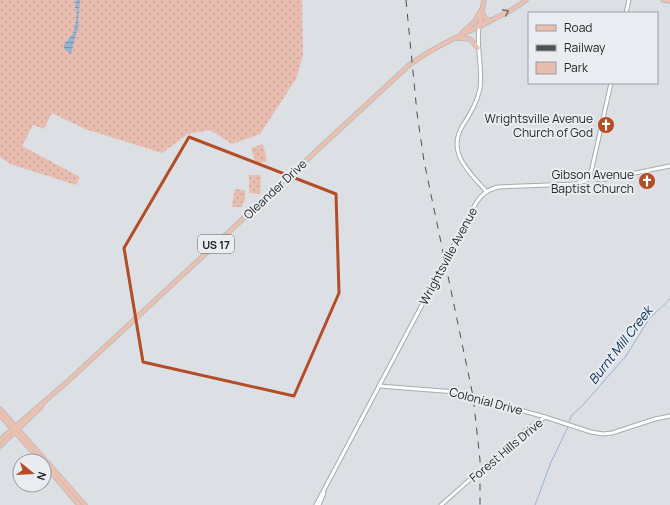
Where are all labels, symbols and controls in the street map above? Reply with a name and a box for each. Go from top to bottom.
one-way arrow [502,10,509,17]
legend [528,12,658,84]
text: Road [564,19,592,36]
text: Railway [564,39,606,56]
text: Park [564,59,589,76]
place label: Wrightsville Avenue Church of God [485,110,593,141]
church icon: Wrightsville Avenue Church of God [596,115,616,135]
street label: Oleander Drive [240,155,310,223]
place label: Gibson Avenue Baptist Church [551,166,634,197]
church icon: Gibson Avenue Baptist Church [637,171,657,191]
street label: Wrightsville Avenue [415,204,481,308]
road number: US 17 [198,235,234,253]
water label: Burnt Mill Creek [584,300,658,388]
street label: Colonial Drive [447,383,525,419]
street label: Forest Hills Drive [466,414,546,486]
north arrow [12,453,52,493]
text: N [34,470,50,482]

